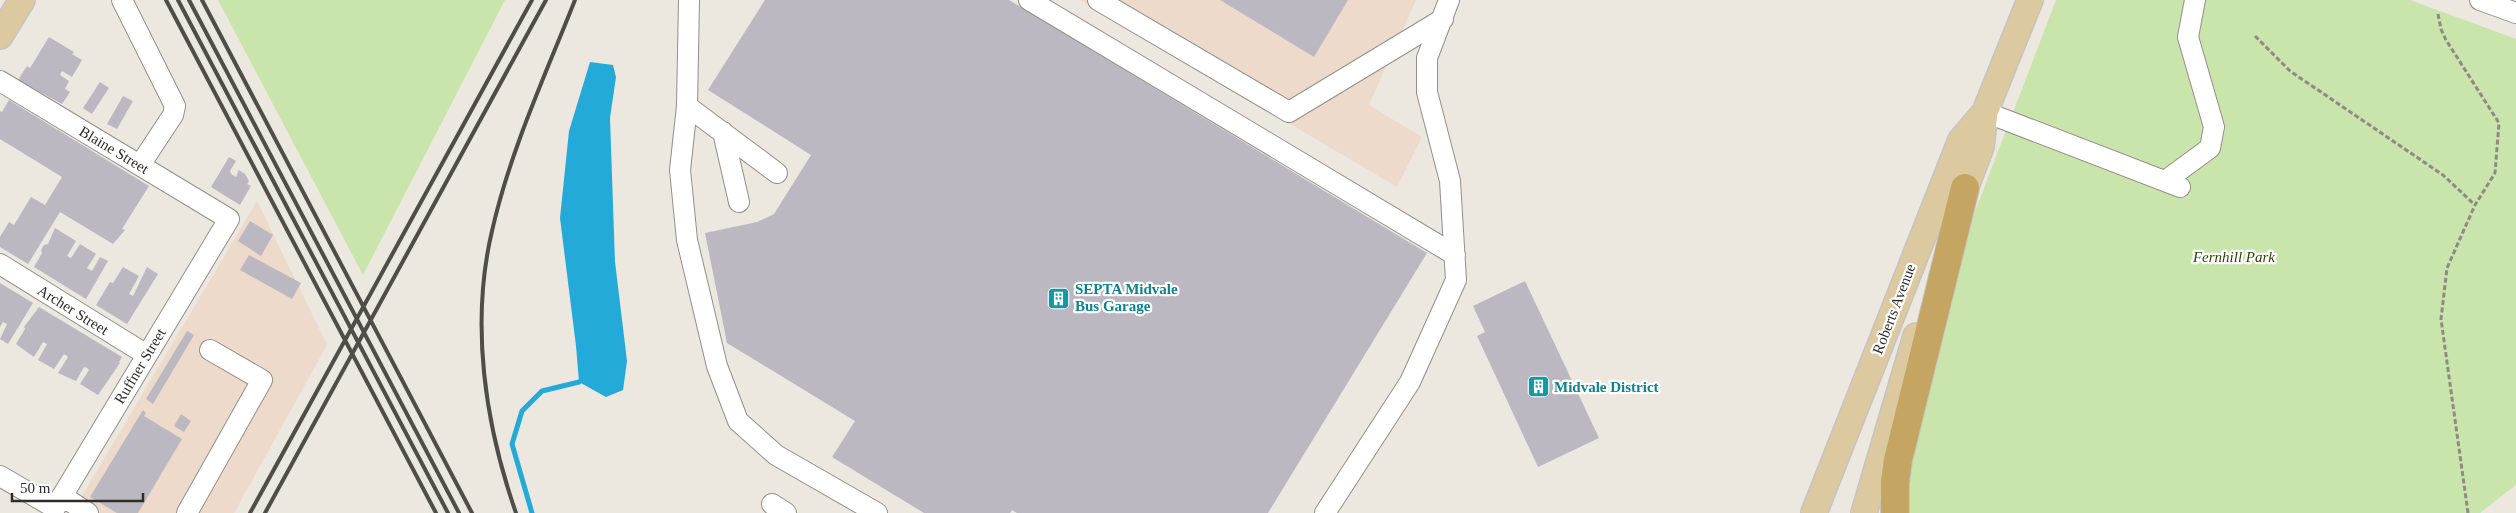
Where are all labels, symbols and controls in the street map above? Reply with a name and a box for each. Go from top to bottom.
street label: Blaine Street [76,123,152,177]
park label: Fernhill Park [2192,249,2275,265]
street label: Roberts Avenue [1869,261,1919,356]
place label: SEPTA Midvale Bus Garage [1075,281,1178,314]
street label: Archer Street [35,282,112,339]
building icon: SEPTA Midvale Bus Garage [1047,286,1071,310]
street label: Ruffner Street [111,325,169,407]
building icon: Midvale District [1526,375,1550,399]
place label: Midvale District [1554,379,1659,395]
scale bar [12,470,144,502]
text: 50 m [20,480,51,496]

